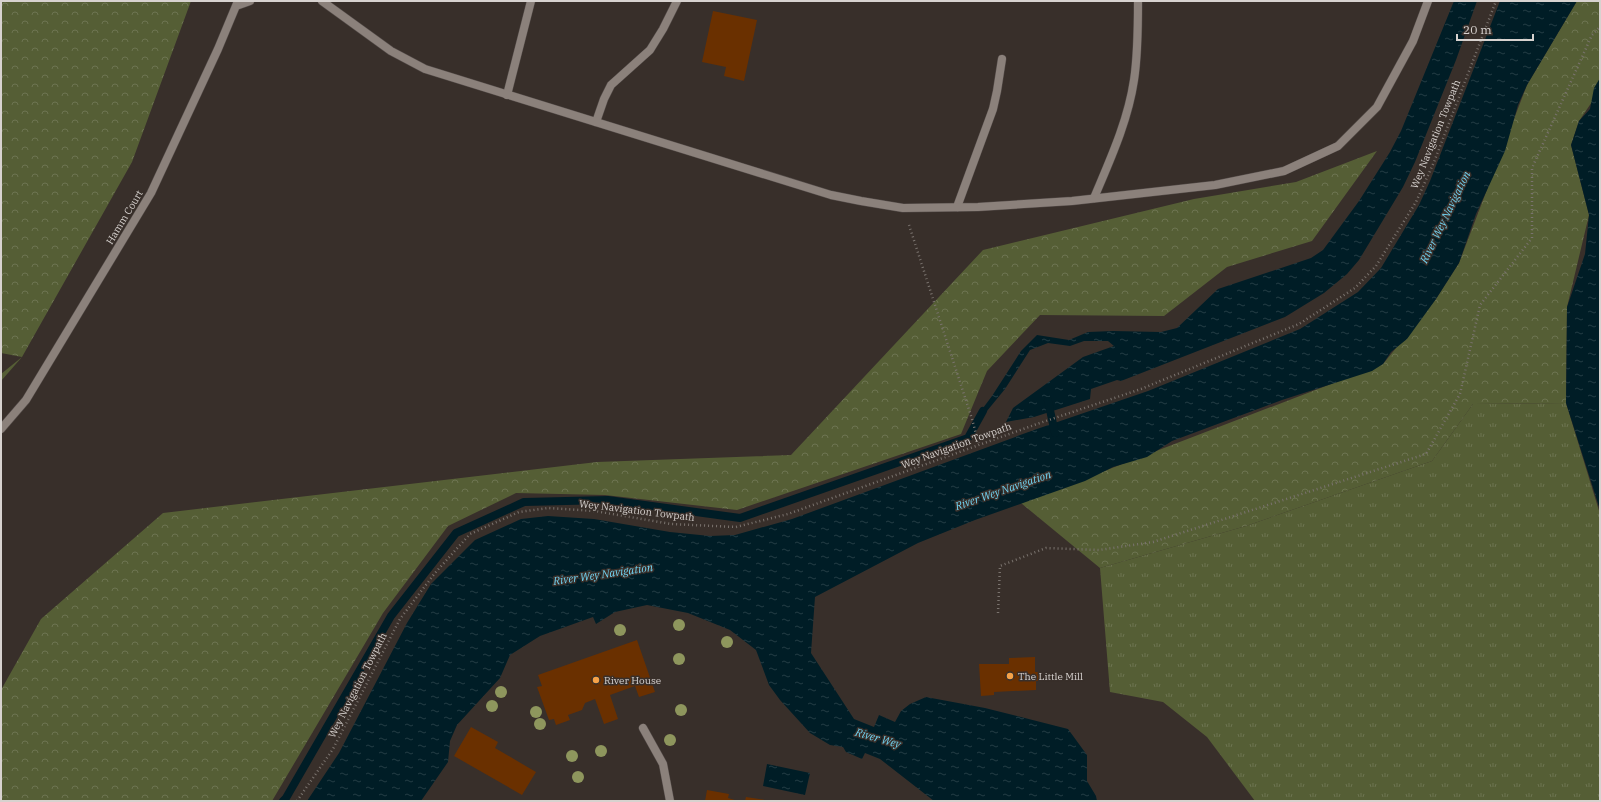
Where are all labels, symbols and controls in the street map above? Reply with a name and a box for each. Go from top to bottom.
scale bar [1457,16,1533,42]
text: 20 m [1463,22,1492,37]
street label: Wey Navigation Towpath [1408,78,1463,191]
water label: River Wey Navigation [1416,168,1474,266]
street label: Hamm Court [103,187,146,247]
street label: Wey Navigation Towpath [899,419,1013,471]
water label: River Wey Navigation [952,467,1054,513]
street label: Wey Navigation Towpath [578,497,695,524]
water label: River Wey Navigation [551,560,655,588]
street label: Wey Navigation Towpath [325,630,390,740]
place label: The Little Mill [1018,670,1083,683]
marker: The Little Mill [1005,671,1015,681]
place label: River House [604,674,661,687]
marker: River House [591,675,601,685]
water label: River Wey [853,725,903,751]

